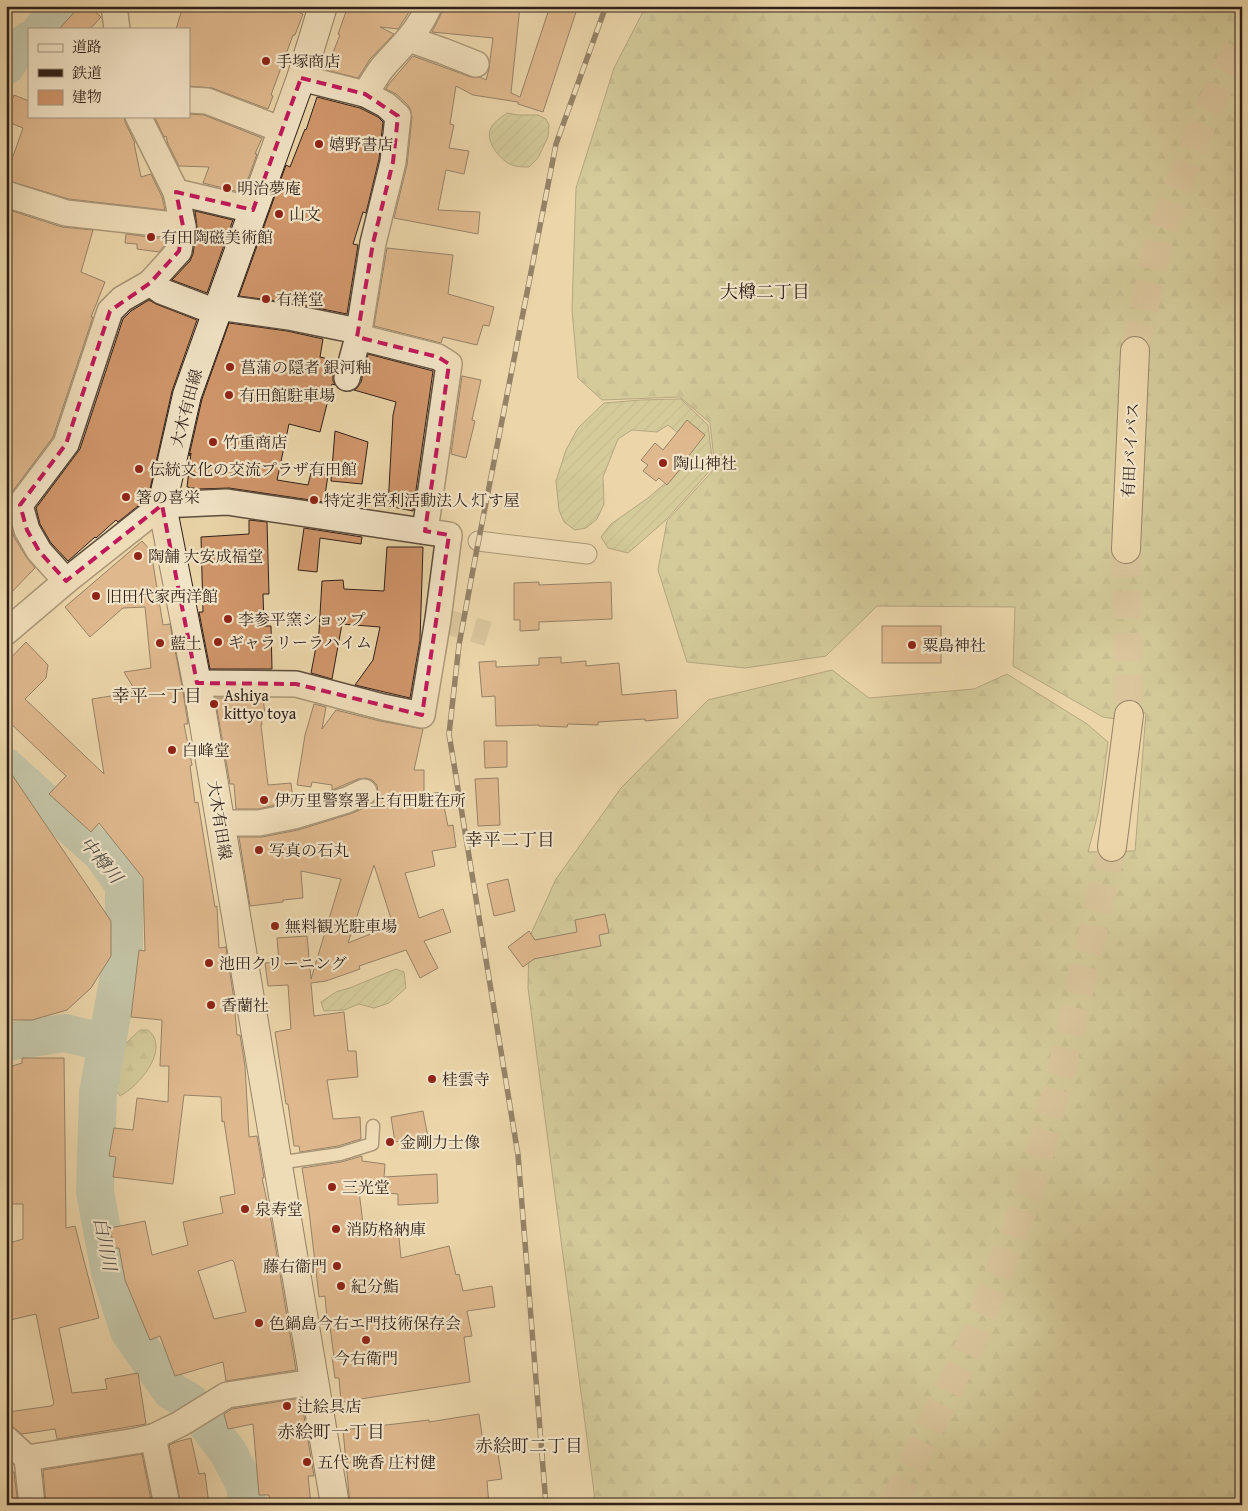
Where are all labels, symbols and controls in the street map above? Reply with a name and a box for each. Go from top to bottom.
legend [28,28,190,118]
text: 道路 [72,36,102,57]
place label: 手塚商店 [276,49,340,73]
marker: 手塚商店 [260,55,272,67]
text: 鉄道 [72,62,102,83]
text: 建物 [72,86,102,107]
place label: 嬉野書店 [329,132,393,156]
marker: 嬉野書店 [313,138,325,150]
place label: 明治夢庵 [237,176,301,200]
marker: 明治夢庵 [221,182,233,194]
place label: 山文 [289,202,321,226]
marker: 山文 [273,208,285,220]
place label: 有田陶磁美術館 [161,225,273,249]
marker: 有田陶磁美術館 [145,231,157,243]
district label: 大樽二丁目 [720,278,810,305]
place label: 有祥堂 [276,287,324,311]
marker: 有祥堂 [260,293,272,305]
place label: 菖蒲の隠者 銀河釉 [240,355,372,379]
marker: 菖蒲の隠者 銀河釉 [224,361,236,373]
street label: 大木有田線 [164,366,208,450]
place label: 有田館駐車場 [239,383,335,407]
marker: 有田館駐車場 [223,389,235,401]
street label: 有田バイパス [1116,402,1144,498]
place label: 竹重商店 [223,430,287,454]
marker: 竹重商店 [207,436,219,448]
place label: 陶山神社 [673,451,737,475]
place label: 伝統文化の交流プラザ有田館 [149,457,357,481]
marker: 陶山神社 [657,457,669,469]
marker: 伝統文化の交流プラザ有田館 [133,463,145,475]
place label: 箸の喜栄 [136,485,200,509]
place label: 特定非営利活動法人 灯す屋 [324,488,520,512]
marker: 箸の喜栄 [120,491,132,503]
marker: 特定非営利活動法人 灯す屋 [308,494,320,506]
place label: 陶舗 大安成福堂 [148,544,264,568]
marker: 陶舗 大安成福堂 [132,550,144,562]
place label: 旧田代家西洋館 [106,584,218,608]
marker: 旧田代家西洋館 [90,590,102,602]
place label: 李参平窯ショップ [238,607,366,631]
marker: 李参平窯ショップ [222,613,234,625]
place label: ギャラリーラハイム [228,630,372,654]
place label: 藍土 [170,631,202,655]
place label: 粟島神社 [922,633,986,657]
marker: ギャラリーラハイム [212,636,224,648]
marker: 藍土 [154,637,166,649]
marker: 粟島神社 [906,639,918,651]
district label: 幸平一丁目 [112,682,202,709]
place label: Ashiya kittyo toya [224,683,297,725]
marker: Ashiya kittyo toya [208,698,220,710]
place label: 白峰堂 [182,738,230,762]
marker: 白峰堂 [166,744,178,756]
street label: 大木有田線 [202,779,238,861]
place label: 伊万里警察署上有田駐在所 [274,788,466,812]
marker: 伊万里警察署上有田駐在所 [258,794,270,806]
district label: 幸平二丁目 [465,826,555,853]
water label: 中樽川 [74,830,130,891]
place label: 写真の石丸 [269,838,349,862]
marker: 写真の石丸 [253,844,265,856]
place label: 無料観光駐車場 [285,914,397,938]
marker: 無料観光駐車場 [269,920,281,932]
place label: 池田クリーニング [219,951,347,975]
marker: 池田クリーニング [203,957,215,969]
place label: 香蘭社 [221,993,269,1017]
marker: 香蘭社 [205,999,217,1011]
place label: 桂雲寺 [442,1067,490,1091]
marker: 桂雲寺 [426,1073,438,1085]
place label: 金剛力士像 [400,1130,480,1154]
marker: 金剛力士像 [384,1136,396,1148]
place label: 三光堂 [342,1175,390,1199]
marker: 三光堂 [326,1181,338,1193]
place label: 泉寿堂 [255,1197,303,1221]
marker: 泉寿堂 [239,1203,251,1215]
water label: 白川川 [87,1215,124,1275]
place label: 消防格納庫 [346,1217,426,1241]
marker: 消防格納庫 [330,1223,342,1235]
place label: 藤右衞門 [263,1254,327,1278]
marker: 藤右衞門 [331,1260,343,1272]
place label: 紀分鮨 [351,1274,399,1298]
marker: 紀分鮨 [335,1280,347,1292]
place label: 色鍋島今右エ門技術保存会 [269,1311,461,1335]
marker: 色鍋島今右エ門技術保存会 [253,1317,265,1329]
marker: 今右衛門 [360,1334,372,1346]
place label: 今右衛門 [334,1346,398,1370]
place label: 辻絵具店 [297,1394,361,1418]
marker: 辻絵具店 [281,1400,293,1412]
district label: 赤絵町一丁目 [277,1418,385,1445]
district label: 赤絵町二丁目 [475,1432,583,1459]
place label: 五代 晩香 庄村健 [317,1450,436,1474]
marker: 五代 晩香 庄村健 [301,1456,313,1468]

